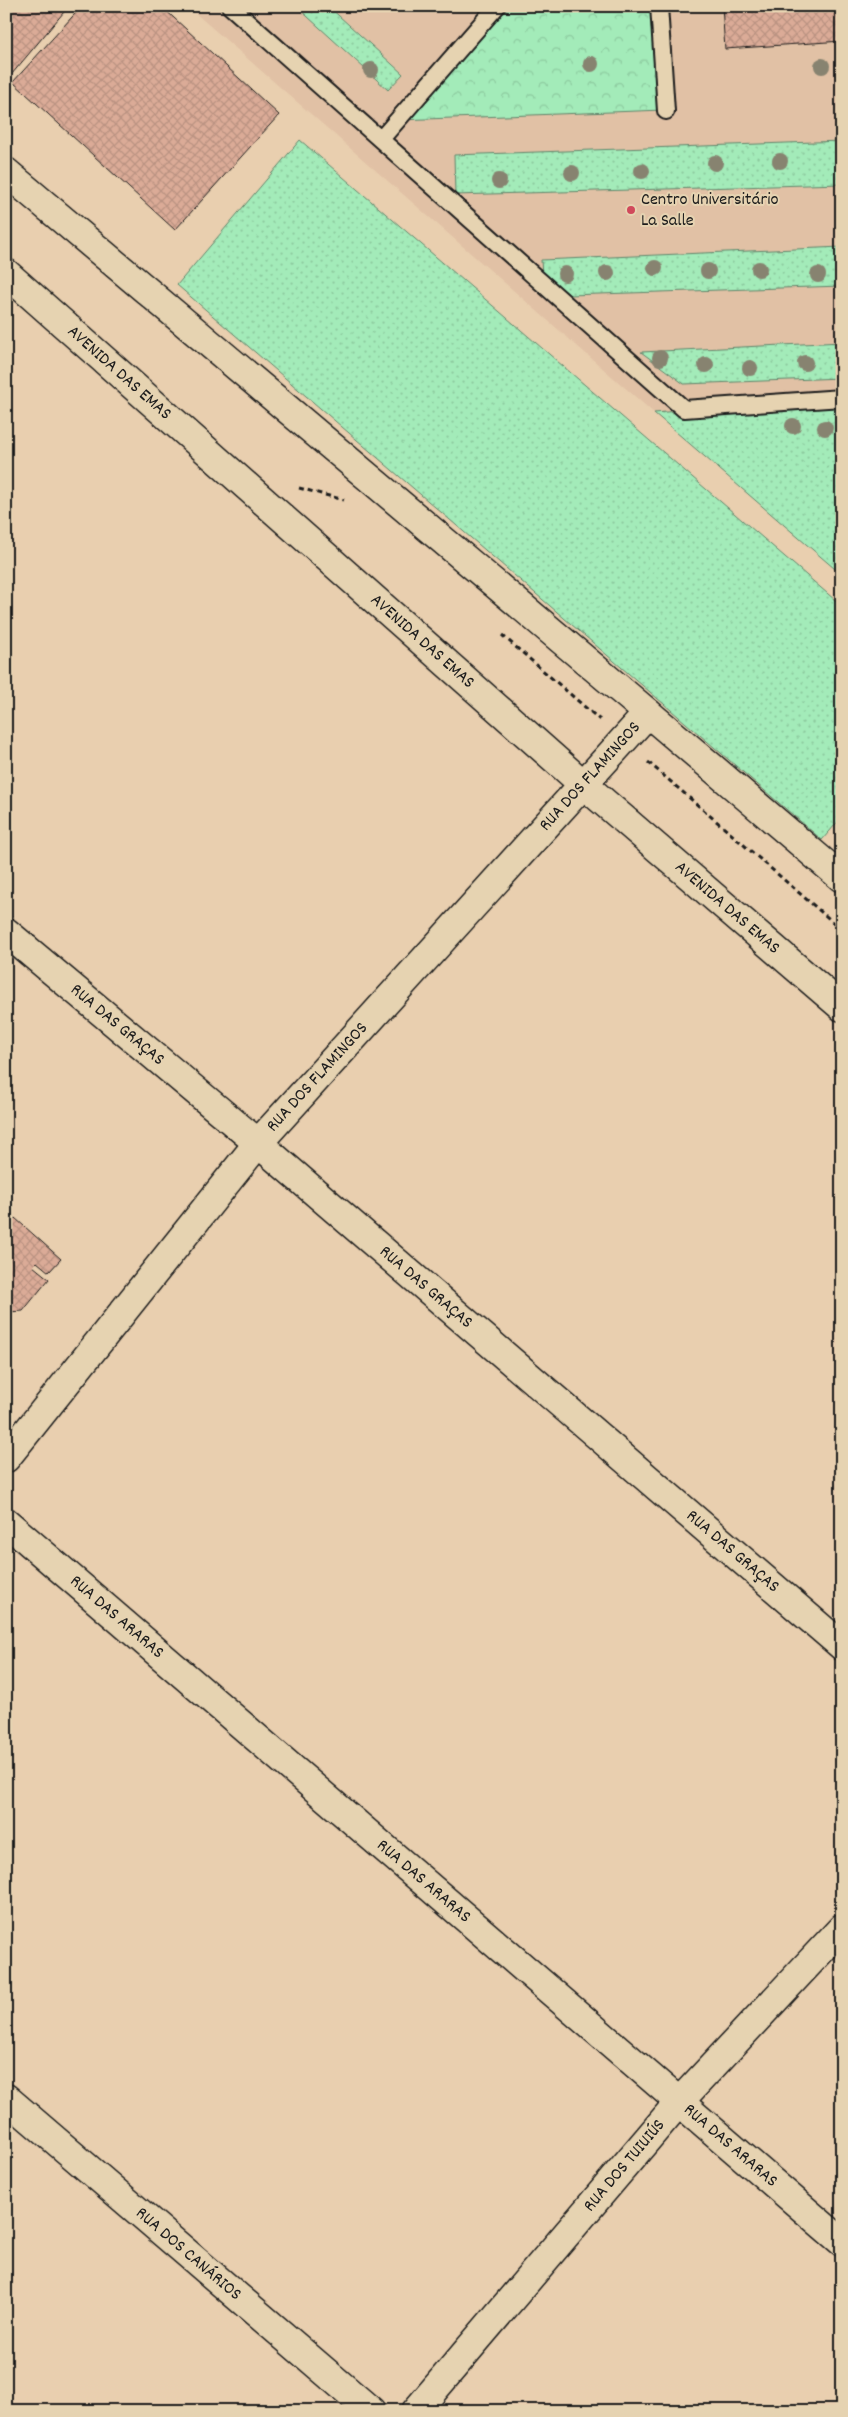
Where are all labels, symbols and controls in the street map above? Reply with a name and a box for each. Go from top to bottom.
place label: Centro Universitário La Salle [641,188,778,234]
marker: Centro Universitário La Salle [625,204,637,216]
street label: AVENIDA DAS EMAS [61,320,177,426]
street label: AVENIDA DAS EMAS [364,588,480,695]
street label: RUA DOS FLAMINGOS [534,716,647,837]
street label: AVENIDA DAS EMAS [669,856,785,961]
street label: RUA DAS GRAÇAS [65,978,170,1072]
street label: RUA DOS FLAMINGOS [261,1017,374,1138]
street label: RUA DAS GRAÇAS [373,1240,478,1335]
street label: RUA DAS GRAÇAS [680,1504,785,1599]
street label: RUA DAS ARARAS [64,1569,169,1665]
street label: RUA DAS ARARAS [371,1834,476,1929]
street label: RUA DAS ARARAS [678,2098,783,2194]
street label: RUA DOS TUIUIÚS [578,2114,672,2218]
street label: RUA DOS CANÁRIOS [130,2202,247,2307]

